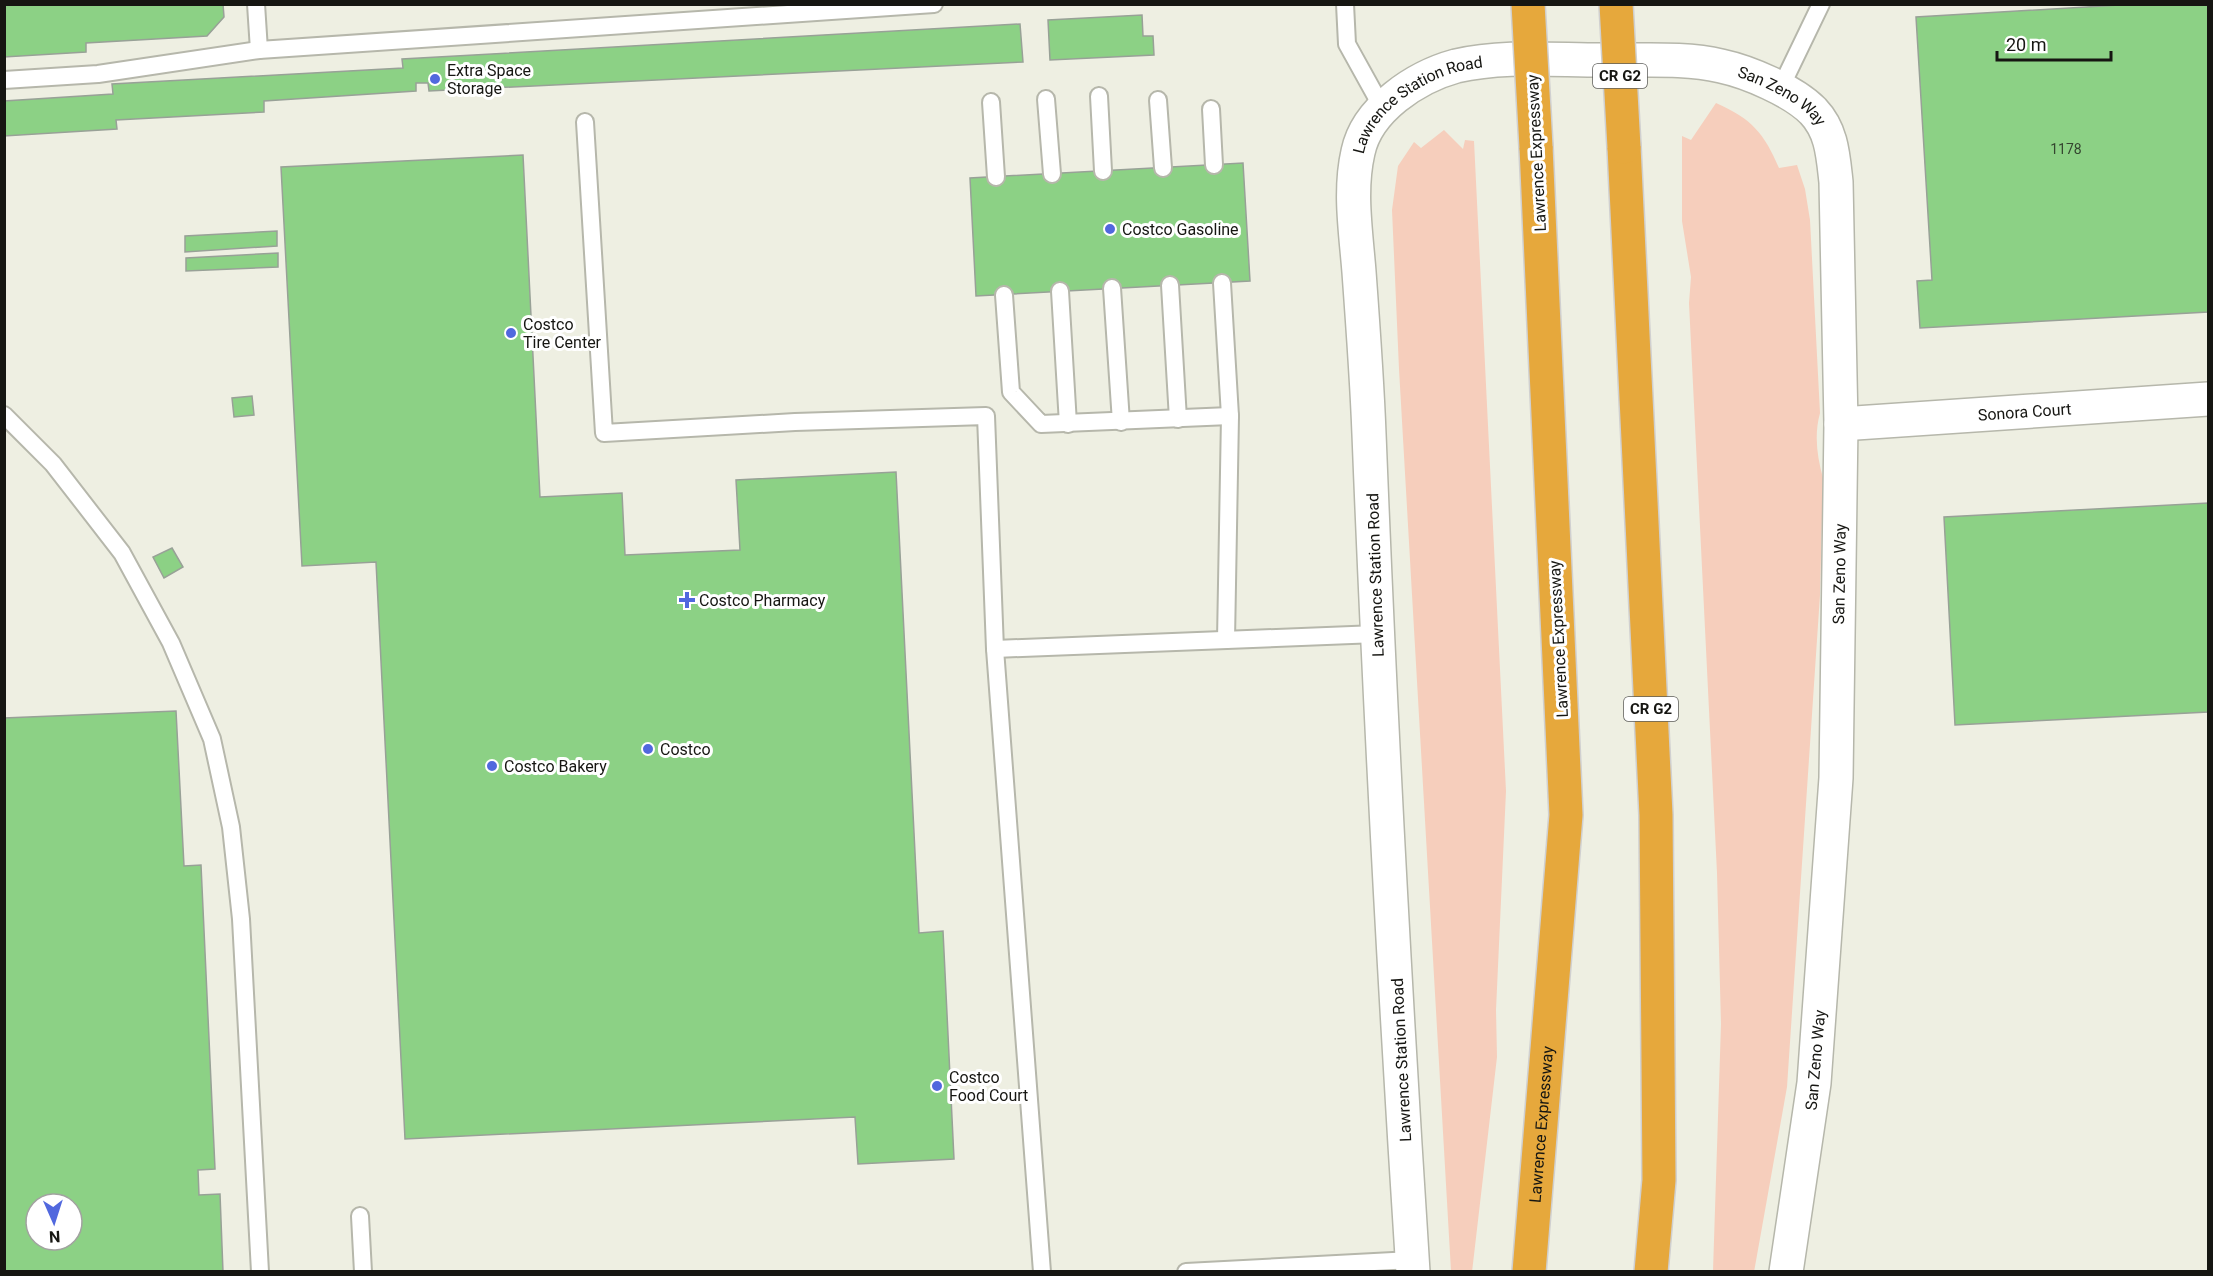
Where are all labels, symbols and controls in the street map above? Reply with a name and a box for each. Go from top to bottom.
scale bar [1997,24,2111,62]
text: 20 m [2006,34,2046,55]
street label: Lawrence Station Road [1349,52,1484,155]
place label: Extra Space Storage [447,61,531,98]
street label: San Zeno Way [1735,62,1830,129]
road number: CR G2 [1593,64,1647,88]
marker: Extra Space Storage [428,72,442,86]
street label: Lawrence Expressway [1523,74,1550,232]
house number: 1178 [2050,141,2082,157]
place label: Costco Gasoline [1122,220,1239,239]
marker: Costco Gasoline [1103,222,1117,236]
place label: Costco Tire Center [523,315,602,352]
marker: Costco Tire Center [504,326,518,340]
street label: Sonora Court [1977,399,2072,425]
street label: Lawrence Station Road [1363,493,1388,657]
street label: San Zeno Way [1829,523,1850,625]
street label: Lawrence Expressway [1545,560,1572,718]
place label: Costco Pharmacy [699,591,826,610]
marker: Costco Pharmacy [680,593,694,607]
road number: CR G2 [1624,697,1678,721]
place label: Costco [660,740,711,759]
marker: Costco [641,742,655,756]
place label: Costco Bakery [504,757,607,776]
marker: Costco Bakery [485,759,499,773]
street label: Lawrence Station Road [1388,978,1415,1142]
street label: San Zeno Way [1802,1009,1829,1111]
street label: Lawrence Expressway [1526,1045,1557,1204]
place label: Costco Food Court [949,1068,1028,1105]
marker: Costco Food Court [930,1079,944,1093]
north arrow [24,1192,84,1252]
text: N [49,1227,61,1246]

